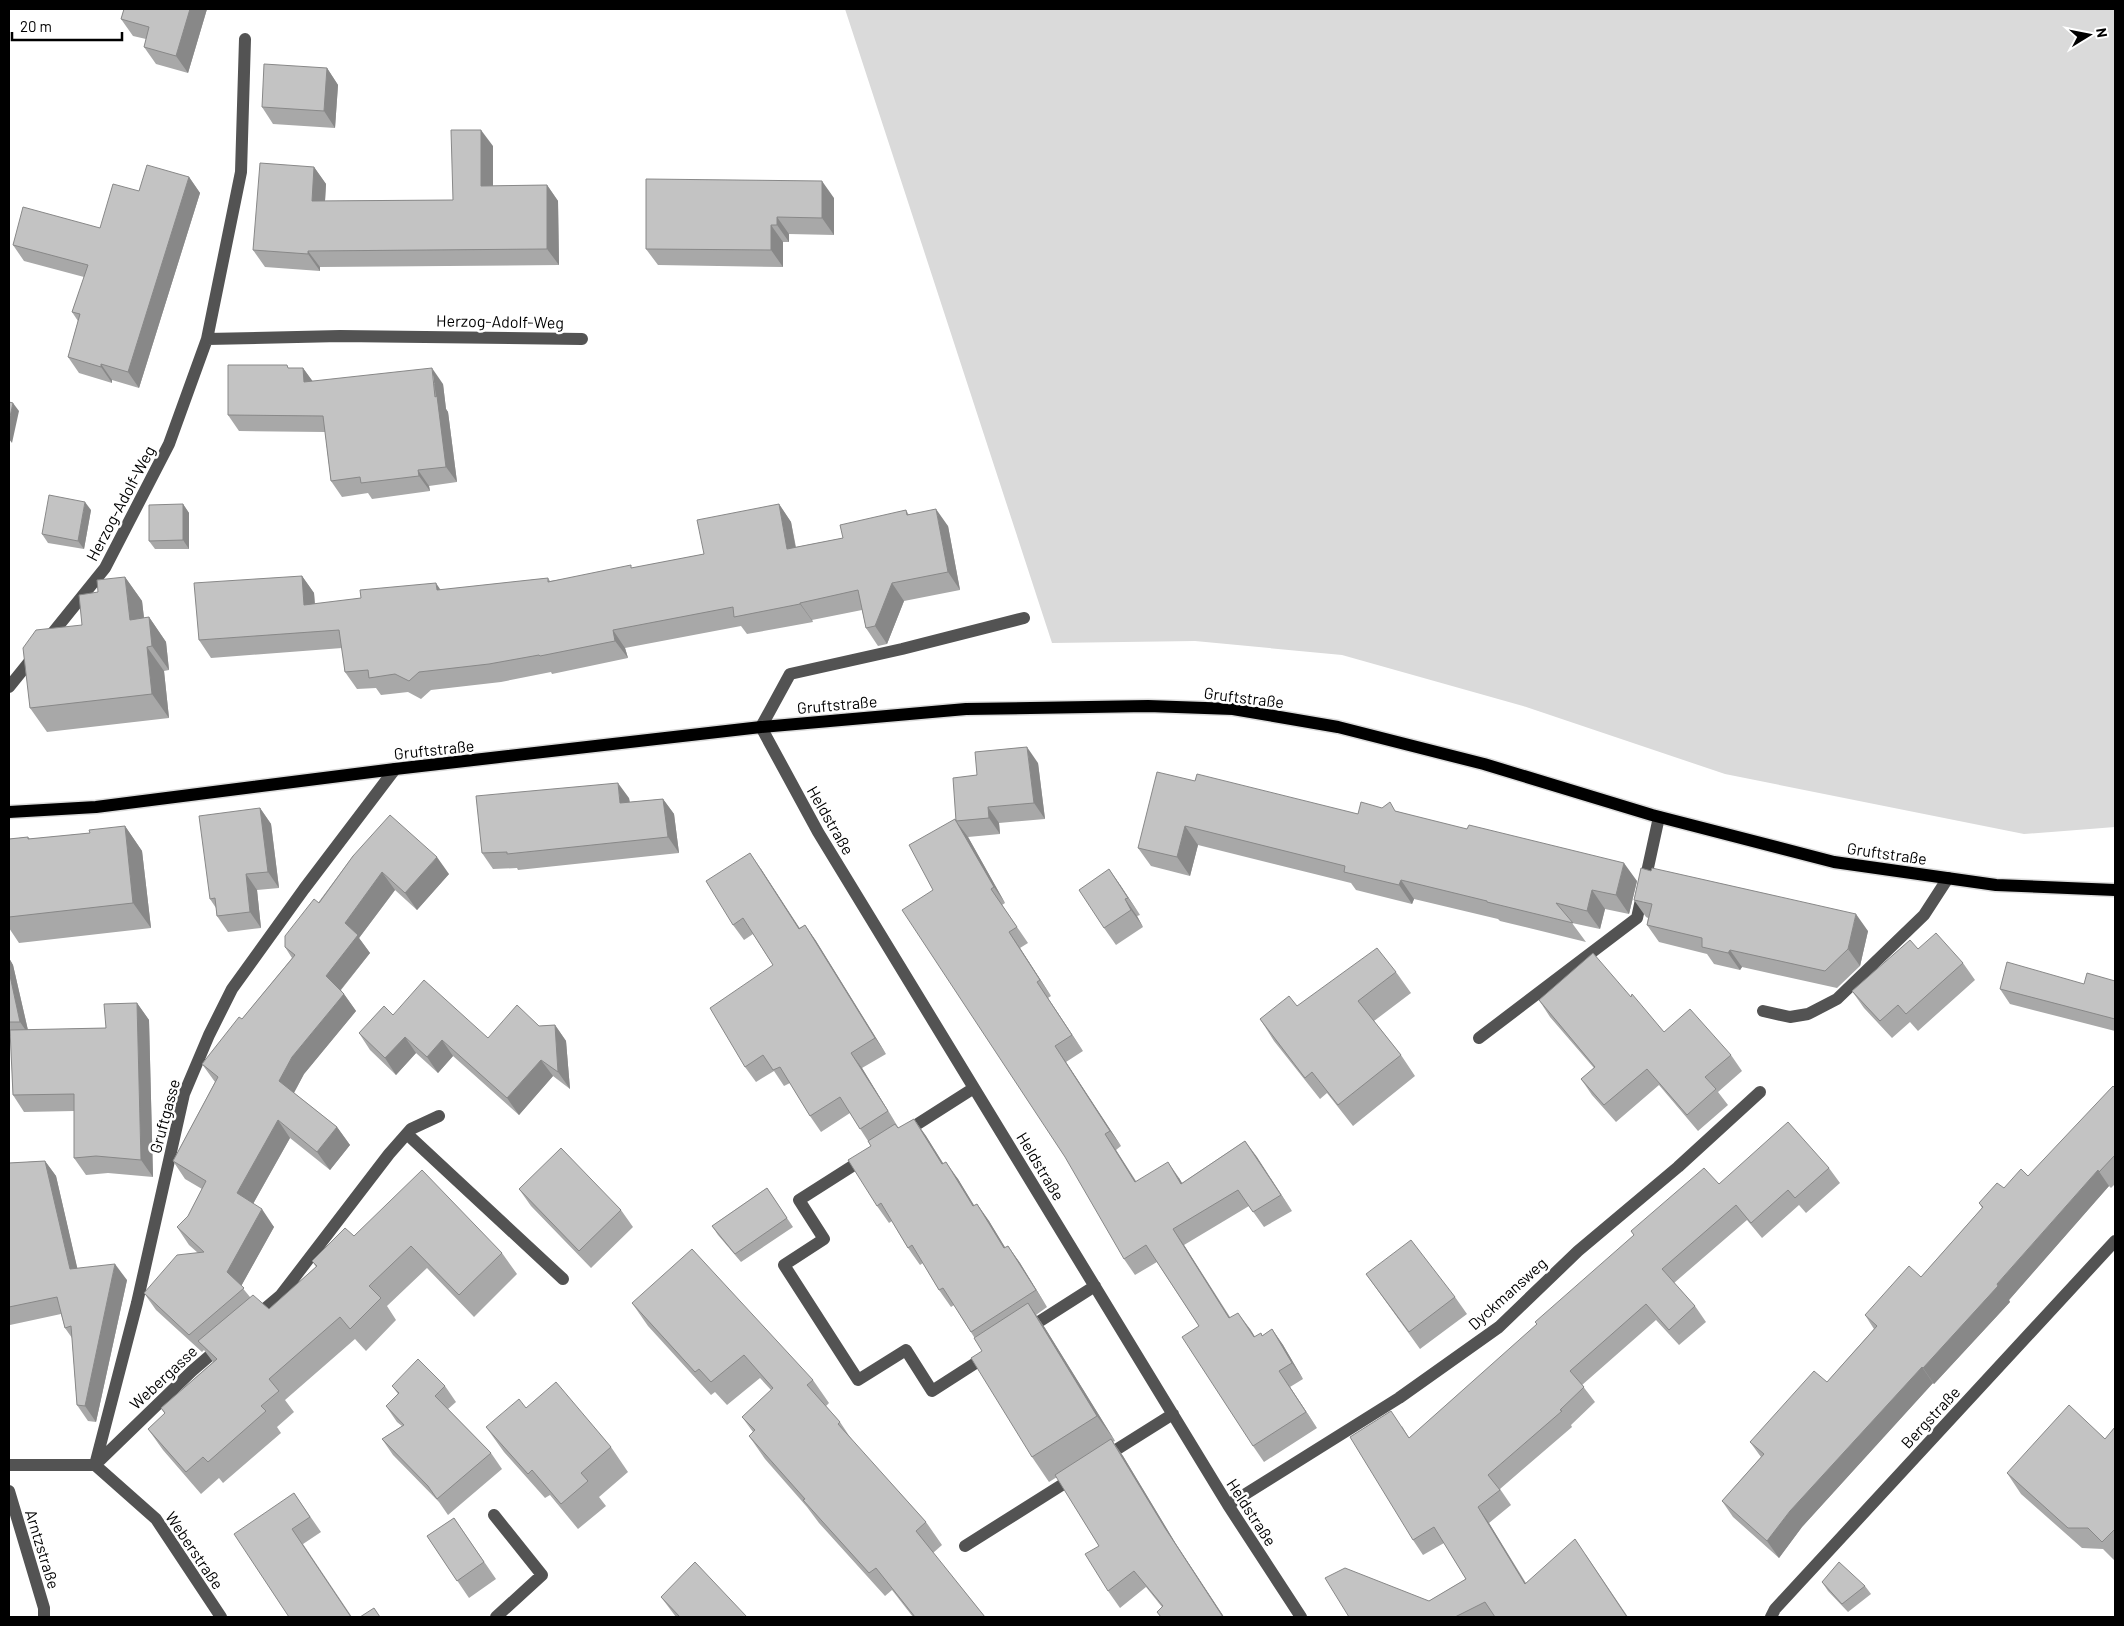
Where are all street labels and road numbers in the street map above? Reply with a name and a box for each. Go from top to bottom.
street label: Herzog-Adolf-Weg [436,310,564,332]
street label: Herzog-Adolf-Weg [82,442,158,564]
street label: Gruftstraße [1203,683,1285,711]
street label: Gruftstraße [796,691,878,717]
street label: Gruftstraße [393,735,475,763]
street label: Heldstraße [804,782,858,858]
street label: Gruftstraße [1846,838,1928,868]
street label: Gruftgasse [145,1077,183,1155]
street label: Heldstraße [1013,1128,1069,1204]
street label: Dyckmansweg [1464,1253,1550,1333]
street label: Webergasse [125,1341,201,1413]
street label: Bergstraße [1897,1382,1963,1452]
street label: Heldstraße [1223,1475,1281,1549]
street label: Arntzstraße [22,1507,64,1591]
street label: Weberstraße [162,1508,228,1592]

